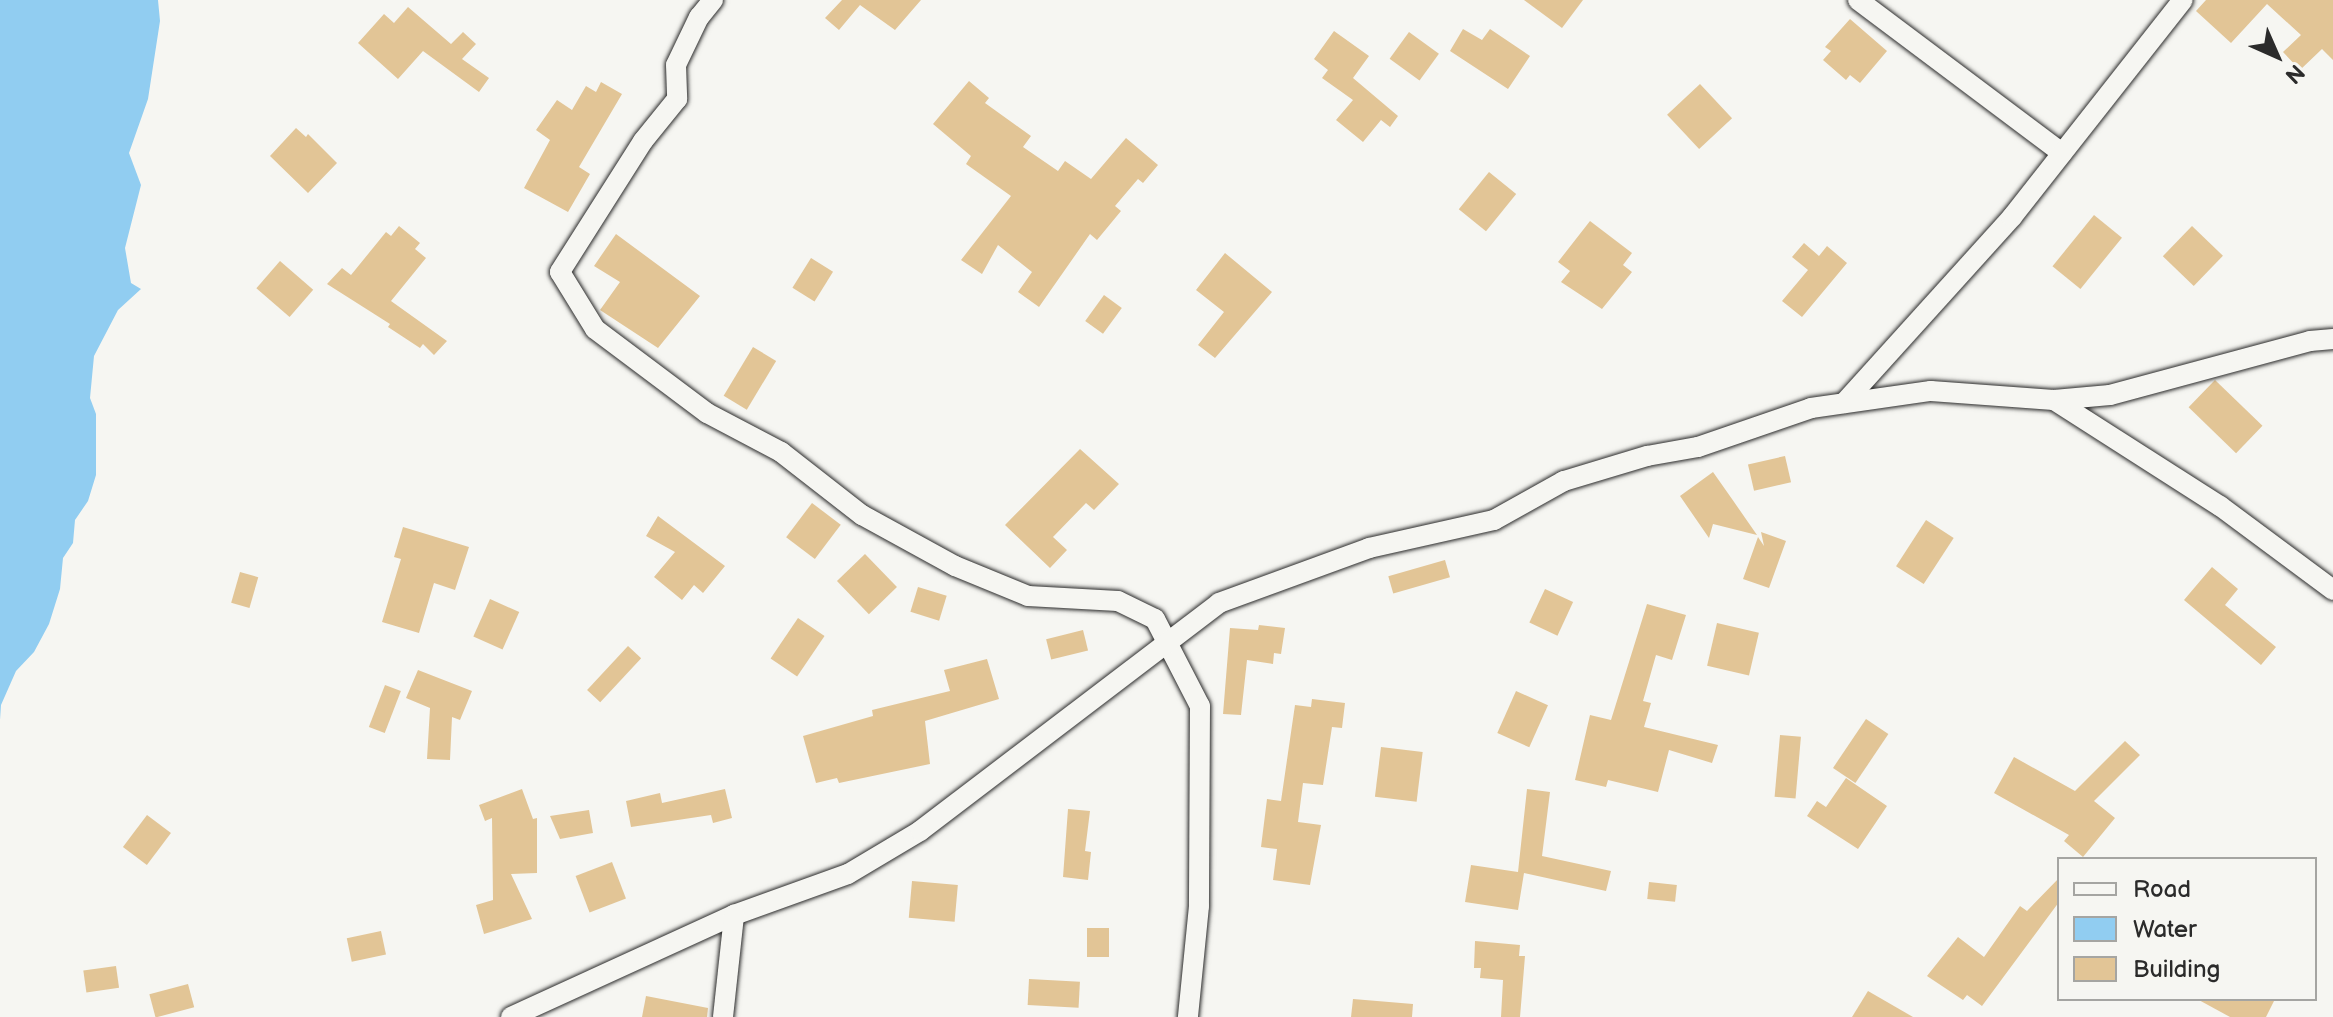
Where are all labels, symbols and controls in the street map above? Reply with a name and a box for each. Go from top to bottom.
north arrow [2237,16,2317,96]
text: N [2279,58,2310,89]
legend [2057,857,2317,1001]
text: Road [2133,875,2191,904]
text: Water [2133,915,2197,944]
text: Building [2133,955,2220,984]

